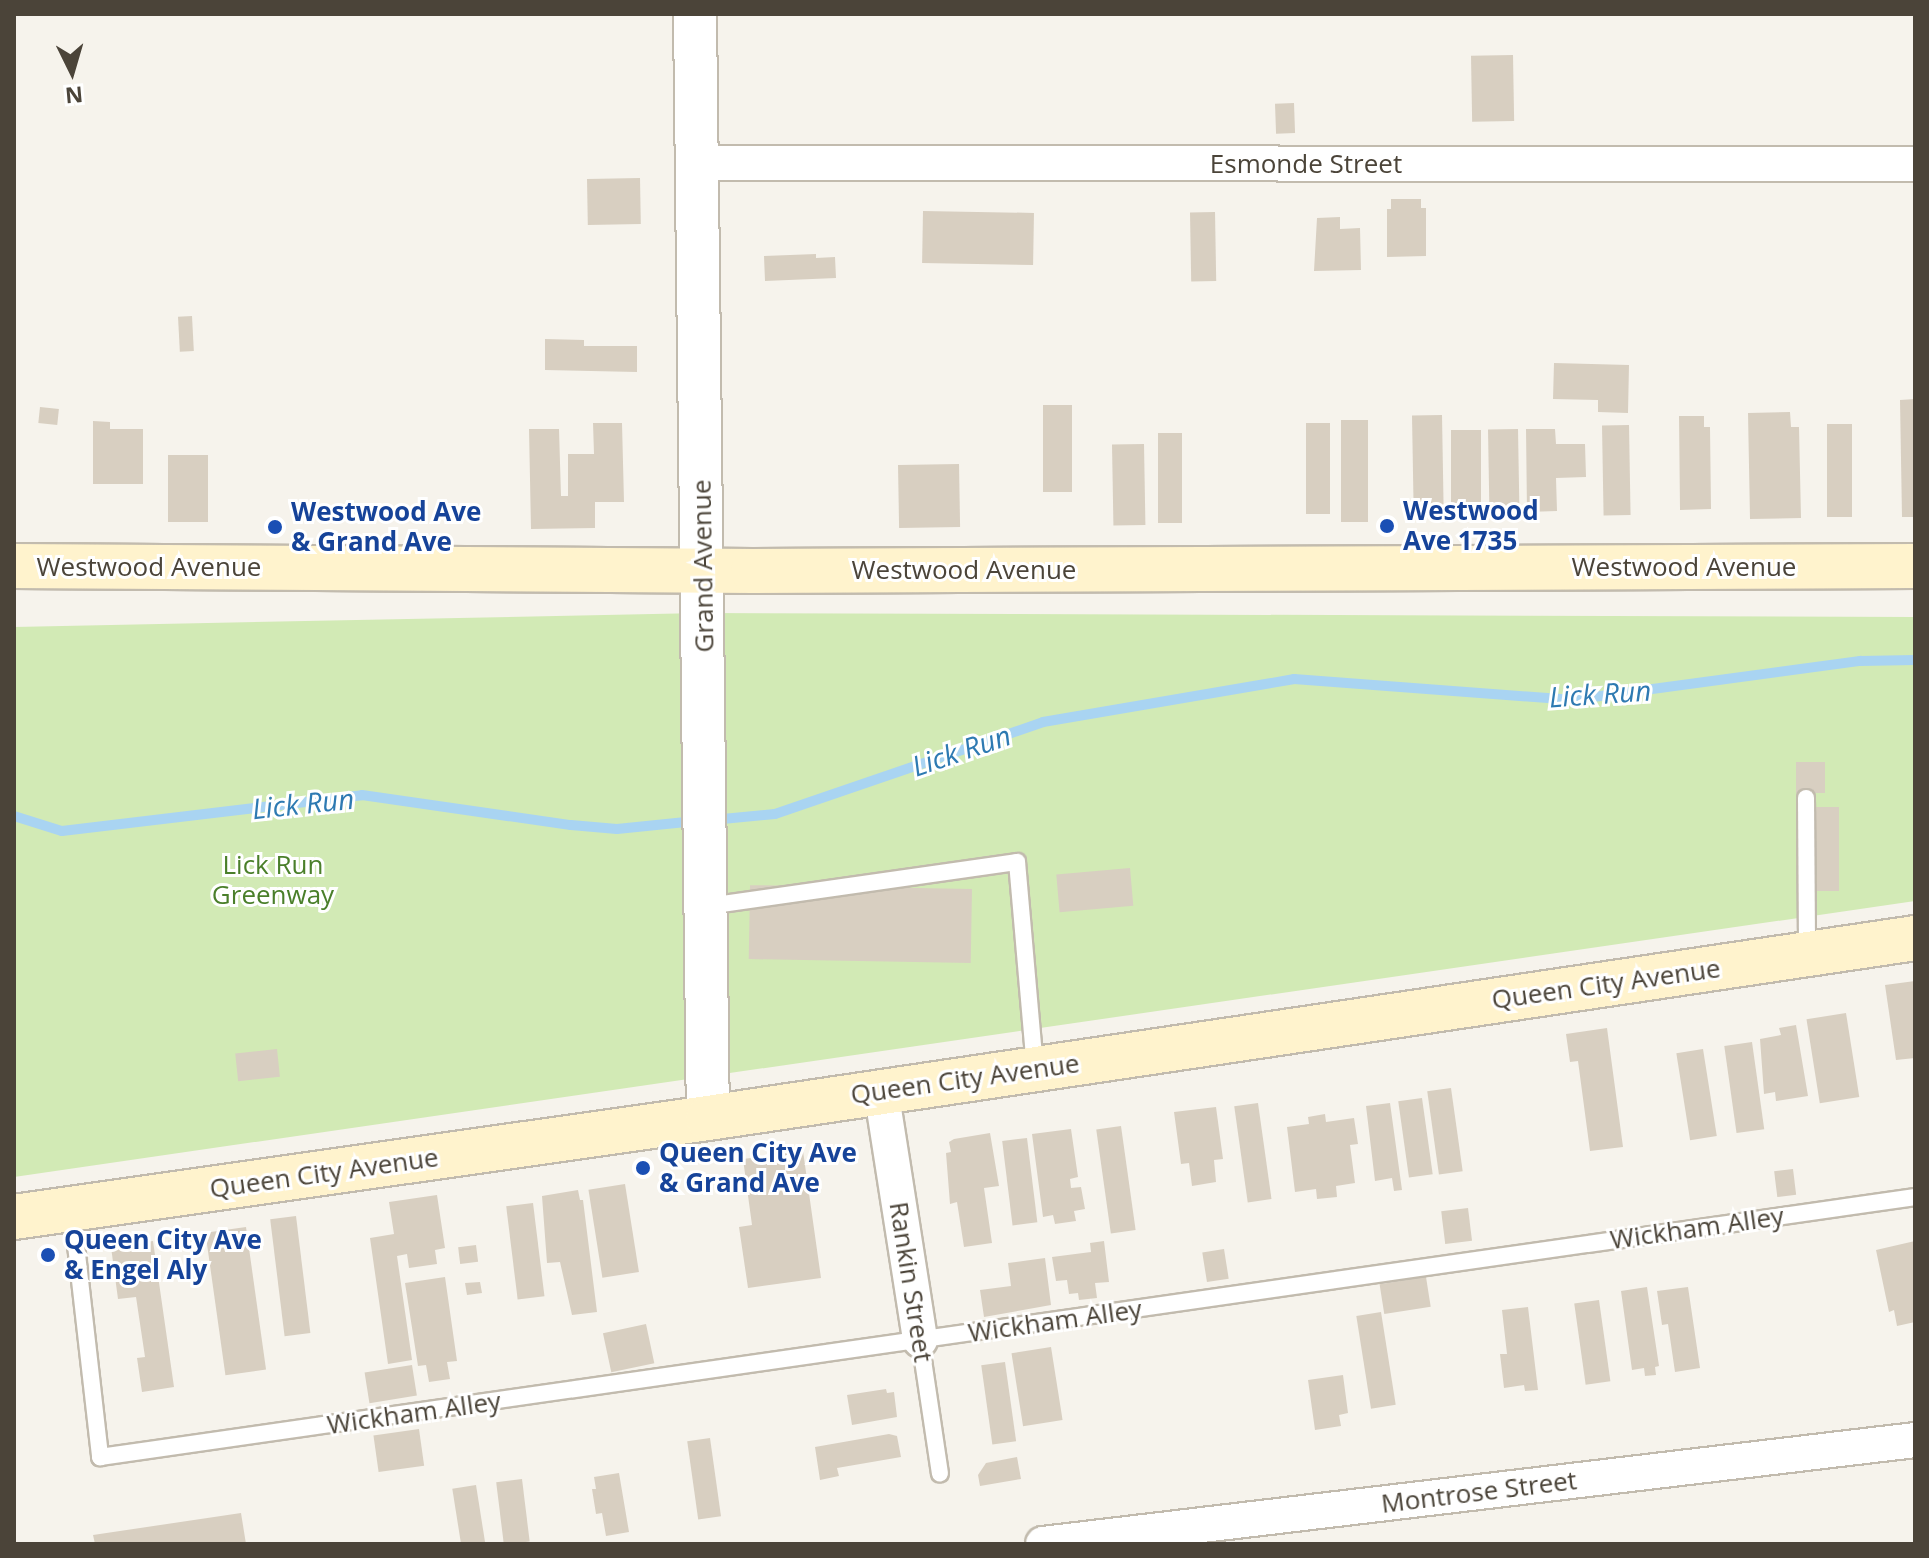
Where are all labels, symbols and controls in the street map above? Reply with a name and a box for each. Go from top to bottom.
north arrow [32,32,112,112]
text: N [64,80,84,112]
street label: Esmonde Street [1210,148,1402,180]
street label: Grand Avenue [686,479,720,653]
place label: Westwood Ave 1735 [1403,495,1539,556]
place label: Westwood Ave & Grand Ave [291,496,481,558]
marker: Westwood Ave 1735 [1378,517,1396,535]
marker: Westwood Ave & Grand Ave [266,518,284,536]
street label: Westwood Avenue [37,551,261,583]
street label: Westwood Avenue [1572,551,1796,583]
street label: Westwood Avenue [852,554,1076,586]
water label: Lick Run [1548,673,1652,713]
water label: Lick Run [907,717,1015,783]
water label: Lick Run [250,781,356,825]
park label: Lick Run Greenway [212,849,334,910]
street label: Queen City Avenue [1490,953,1722,1015]
street label: Queen City Avenue [849,1048,1081,1110]
place label: Queen City Ave & Grand Ave [659,1137,857,1198]
street label: Queen City Avenue [208,1142,440,1204]
marker: Queen City Ave & Grand Ave [634,1159,652,1177]
street label: Rankin Street [883,1200,939,1364]
street label: Wickham Alley [1608,1200,1786,1256]
place label: Queen City Ave & Engel Aly [64,1224,262,1286]
marker: Queen City Ave & Engel Aly [39,1246,57,1264]
street label: Wickham Alley [966,1293,1144,1349]
street label: Wickham Alley [325,1385,503,1441]
street label: Montrose Street [1379,1465,1579,1519]

